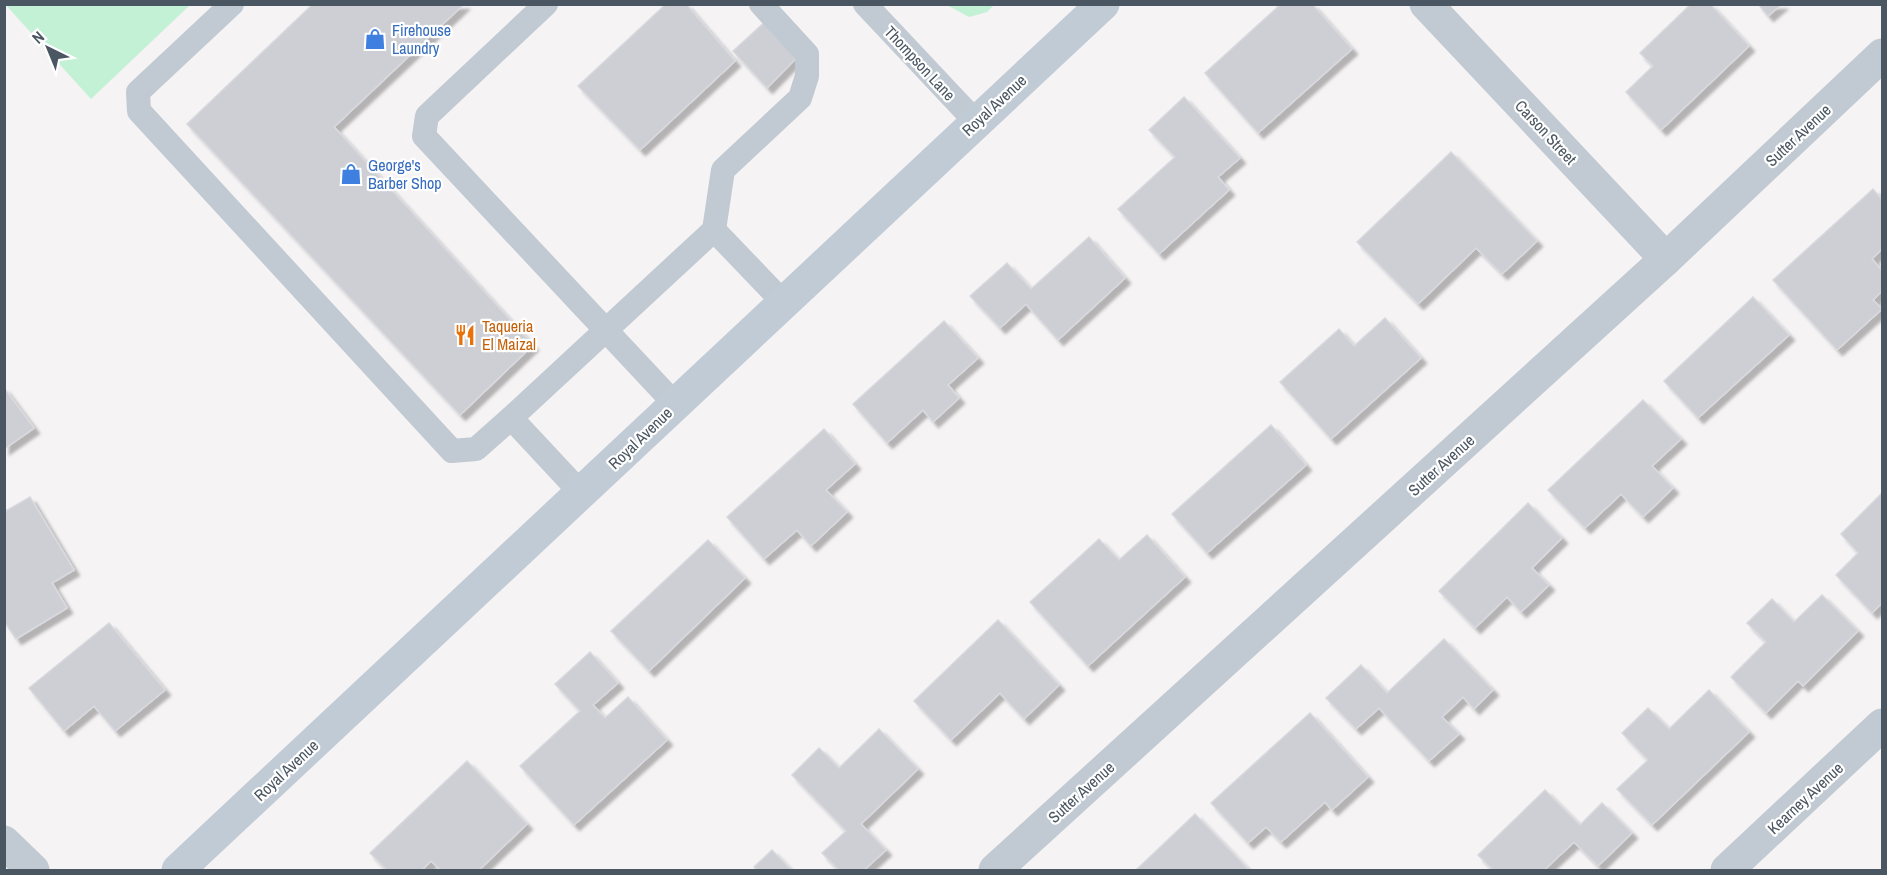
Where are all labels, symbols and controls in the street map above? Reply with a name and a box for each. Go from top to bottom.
north arrow [18,18,78,78]
place label: Firehouse Laundry [392,19,451,59]
street label: Thompson Lane [880,21,960,105]
text: N [27,26,49,48]
shop icon: Firehouse Laundry [363,27,387,51]
street label: Royal Avenue [957,69,1031,141]
street label: Carson Street [1510,95,1582,169]
street label: Sutter Avenue [1760,99,1836,171]
place label: George's Barber Shop [368,154,442,194]
shop icon: George's Barber Shop [339,162,363,186]
place label: Taqueria El Maizal [482,315,536,355]
restaurant icon: Taqueria El Maizal [453,323,477,347]
street label: Royal Avenue [603,402,677,474]
street label: Sutter Avenue [1403,429,1479,501]
street label: Royal Avenue [249,734,323,806]
street label: Sutter Avenue [1043,756,1119,828]
street label: Kearney Avenue [1762,757,1848,839]

